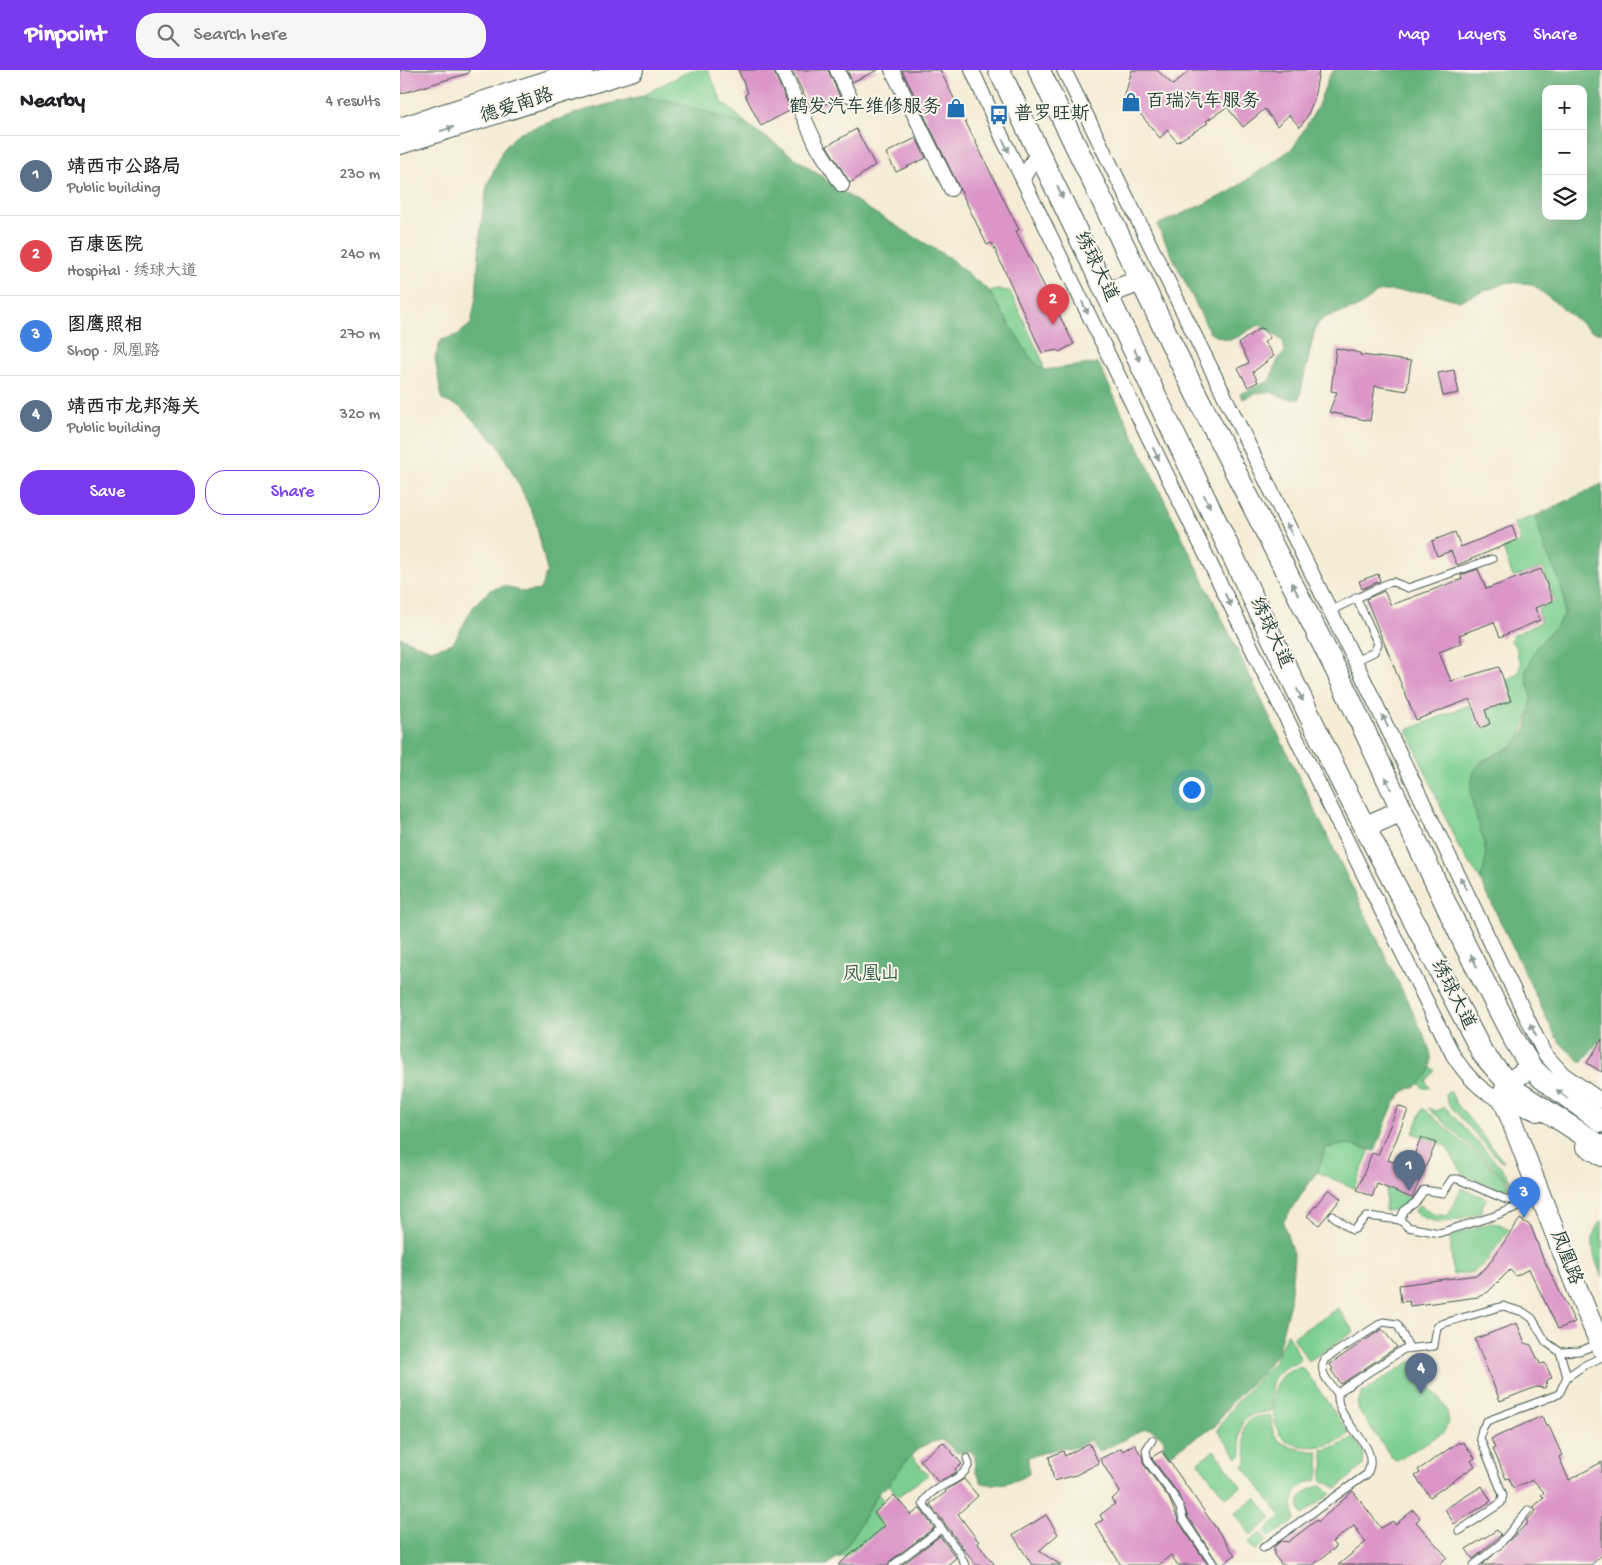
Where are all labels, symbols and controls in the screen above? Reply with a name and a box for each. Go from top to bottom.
search box [136,13,486,58]
text: Pinpoint [25,21,106,50]
icon: search [154,21,182,49]
text: Search here [194,24,287,47]
text: Map [1398,25,1430,46]
text: Layers [1458,25,1505,46]
text: Share [1533,25,1577,46]
street label: 德爱南路 [477,83,557,130]
map controls [1542,85,1587,220]
button: + [1542,85,1587,130]
text: Nearby [20,90,85,115]
place label: 百瑞汽车服务 [1146,90,1260,114]
shop icon: 百瑞汽车服务 [1120,91,1142,113]
text: 4 results [325,93,380,112]
place label: 鹤发汽车维修服务 [789,96,941,120]
shop icon: 鹤发汽车维修服务 [945,97,967,119]
place label: 普罗旺斯 [1014,103,1090,127]
bus stop icon: 普罗旺斯 [988,104,1010,126]
one-way arrow [439,125,454,133]
button: − [1542,130,1587,175]
one-way arrow [1003,139,1011,153]
text: 靖西市公路局 [67,157,181,180]
text: 1 [33,166,39,185]
text: 230 m [340,166,380,185]
button: layers [1542,175,1587,220]
text: Public building [67,180,161,199]
one-way arrow [1056,185,1064,199]
street label: 绣球大道 [1068,227,1123,306]
text: 百康医院 [67,235,143,258]
text: 2 [32,246,40,265]
text: 240 m [340,246,380,265]
text: Hospital · 绣球大道 [67,263,197,282]
pin: 2 [1037,284,1069,325]
one-way arrow [1082,301,1090,315]
text: 图鹰照相 [67,315,143,338]
text: 3 [32,326,40,345]
text: 270 m [340,326,380,345]
text: Shop · 凤凰路 [67,343,160,362]
one-way arrow [1133,348,1141,362]
text: 靖西市龙邦海关 [67,397,200,420]
text: 4 [32,406,40,425]
text: 320 m [340,406,380,425]
text: Public building [67,420,161,439]
one-way arrow [1152,447,1160,461]
button: Save [20,470,195,515]
button: Share [205,470,380,515]
one-way arrow [1203,494,1211,509]
one-way arrow [1285,522,1293,536]
one-way arrow [1291,582,1299,596]
one-way arrow [1224,593,1232,607]
street label: 绣球大道 [1244,593,1297,672]
one-way arrow [1296,688,1304,702]
one-way arrow [1380,714,1389,729]
one-way arrow [1384,776,1392,790]
your location [1179,777,1205,803]
one-way arrow [1459,876,1467,890]
one-way arrow [1470,953,1478,968]
street label: 绣球大道 [1424,955,1480,1034]
park label: 凤凰山 [842,963,900,987]
one-way arrow [1529,1023,1537,1037]
one-way arrow [1556,1089,1569,1100]
pin: 1 [1393,1150,1425,1191]
pin: 3 [1508,1177,1540,1218]
street label: 凤凰路 [1544,1227,1587,1289]
pin: 4 [1405,1353,1437,1394]

